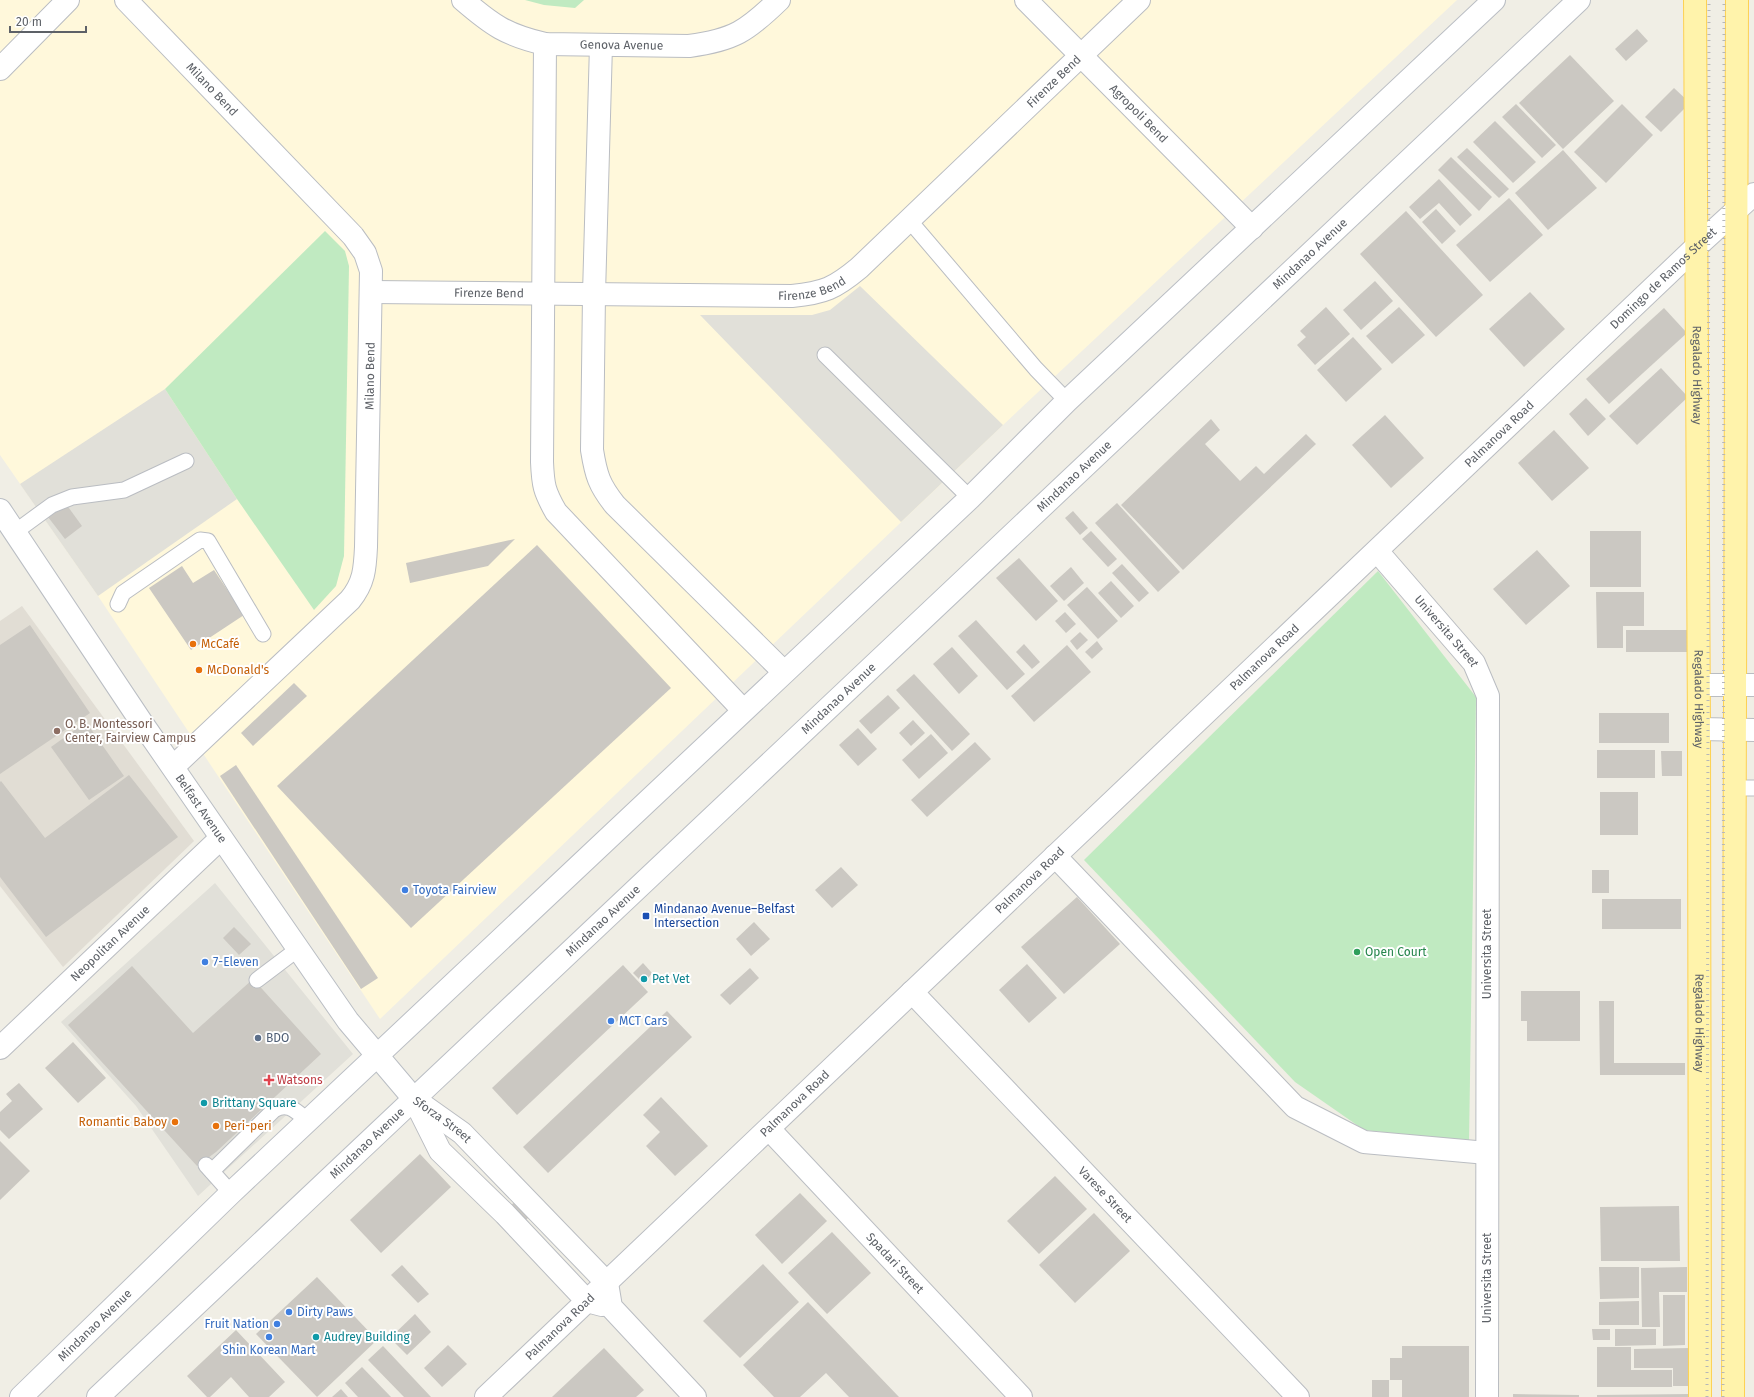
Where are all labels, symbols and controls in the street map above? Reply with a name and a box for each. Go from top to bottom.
scale bar [10,8,86,34]
text: 20 m [16,15,42,29]
street label: Genova Avenue [580,37,663,53]
street label: Firenze Bend [1024,52,1084,111]
street label: Milano Bend [183,60,241,119]
street label: Agropoli Bend [1107,81,1171,146]
street label: Mindanao Avenue [1270,215,1350,292]
street label: Domingo de Ramos Street [1607,224,1720,332]
street label: Firenze Bend [778,274,848,303]
street label: Firenze Bend [454,286,524,300]
street label: Regalado Highway [1690,325,1704,425]
street label: Milano Bend [362,342,378,410]
street label: Palmanova Road [1462,398,1537,470]
street label: Mindanao Avenue [1034,438,1114,515]
street label: Universita Street [1411,592,1482,669]
street label: Palmanova Road [1227,621,1302,693]
place label: McCafé [201,637,240,651]
marker: McCafé [188,639,198,649]
street label: Regalado Highway [1692,649,1706,749]
street label: Mindanao Avenue [798,660,879,737]
place label: McDonald's [207,663,269,677]
marker: McDonald's [194,665,204,675]
place label: O. B. Montessori Center, Fairview Campus [65,717,196,745]
marker: O. B. Montessori Center, Fairview Campus [52,726,62,736]
street label: Belfast Avenue [172,771,230,846]
street label: Palmanova Road [992,844,1067,916]
street label: Mindanao Avenue [563,882,643,959]
place label: Toyota Fairview [413,883,497,897]
marker: Toyota Fairview [400,885,410,895]
street label: Neopolitan Avenue [68,902,153,984]
place label: Mindanao Avenue–Belfast Intersection [654,902,795,930]
street label: Universita Street [1480,908,1494,999]
marker: Mindanao Avenue–Belfast Intersection [641,911,651,921]
place label: Open Court [1365,945,1427,959]
marker: Open Court [1352,947,1362,957]
place label: 7-Eleven [213,955,259,969]
marker: 7-Eleven [200,957,210,967]
place label: Pet Vet [652,972,691,986]
street label: Regalado Highway [1692,973,1707,1073]
marker: Pet Vet [639,974,649,984]
place label: MCT Cars [619,1014,668,1028]
marker: MCT Cars [606,1016,616,1026]
place label: BDO [266,1031,289,1045]
marker: BDO [253,1033,263,1043]
street label: Palmanova Road [757,1067,832,1140]
place label: Watsons [277,1073,323,1087]
marker: Watsons [264,1075,274,1085]
street label: Sforza Street [410,1094,475,1146]
place label: Brittany Square [212,1096,297,1110]
marker: Brittany Square [199,1098,209,1108]
street label: Mindanao Avenue [327,1105,407,1182]
place label: Romantic Baboy [79,1115,167,1129]
marker: Romantic Baboy [170,1117,180,1127]
place label: Peri-peri [224,1119,272,1133]
marker: Peri-peri [211,1121,221,1131]
street label: Varese Street [1075,1164,1135,1226]
street label: Spadari Street [863,1230,927,1297]
street label: Universita Street [1480,1232,1494,1323]
street label: Mindanao Avenue [55,1286,135,1364]
street label: Palmanova Road [522,1291,597,1363]
place label: Dirty Paws [297,1305,353,1319]
marker: Dirty Paws [284,1307,294,1317]
place label: Fruit Nation [205,1317,269,1331]
marker: Fruit Nation [272,1319,282,1329]
place label: Audrey Building [324,1330,411,1344]
marker: Shin Korean Mart [264,1332,274,1342]
marker: Audrey Building [311,1332,321,1342]
place label: Shin Korean Mart [222,1343,316,1357]

